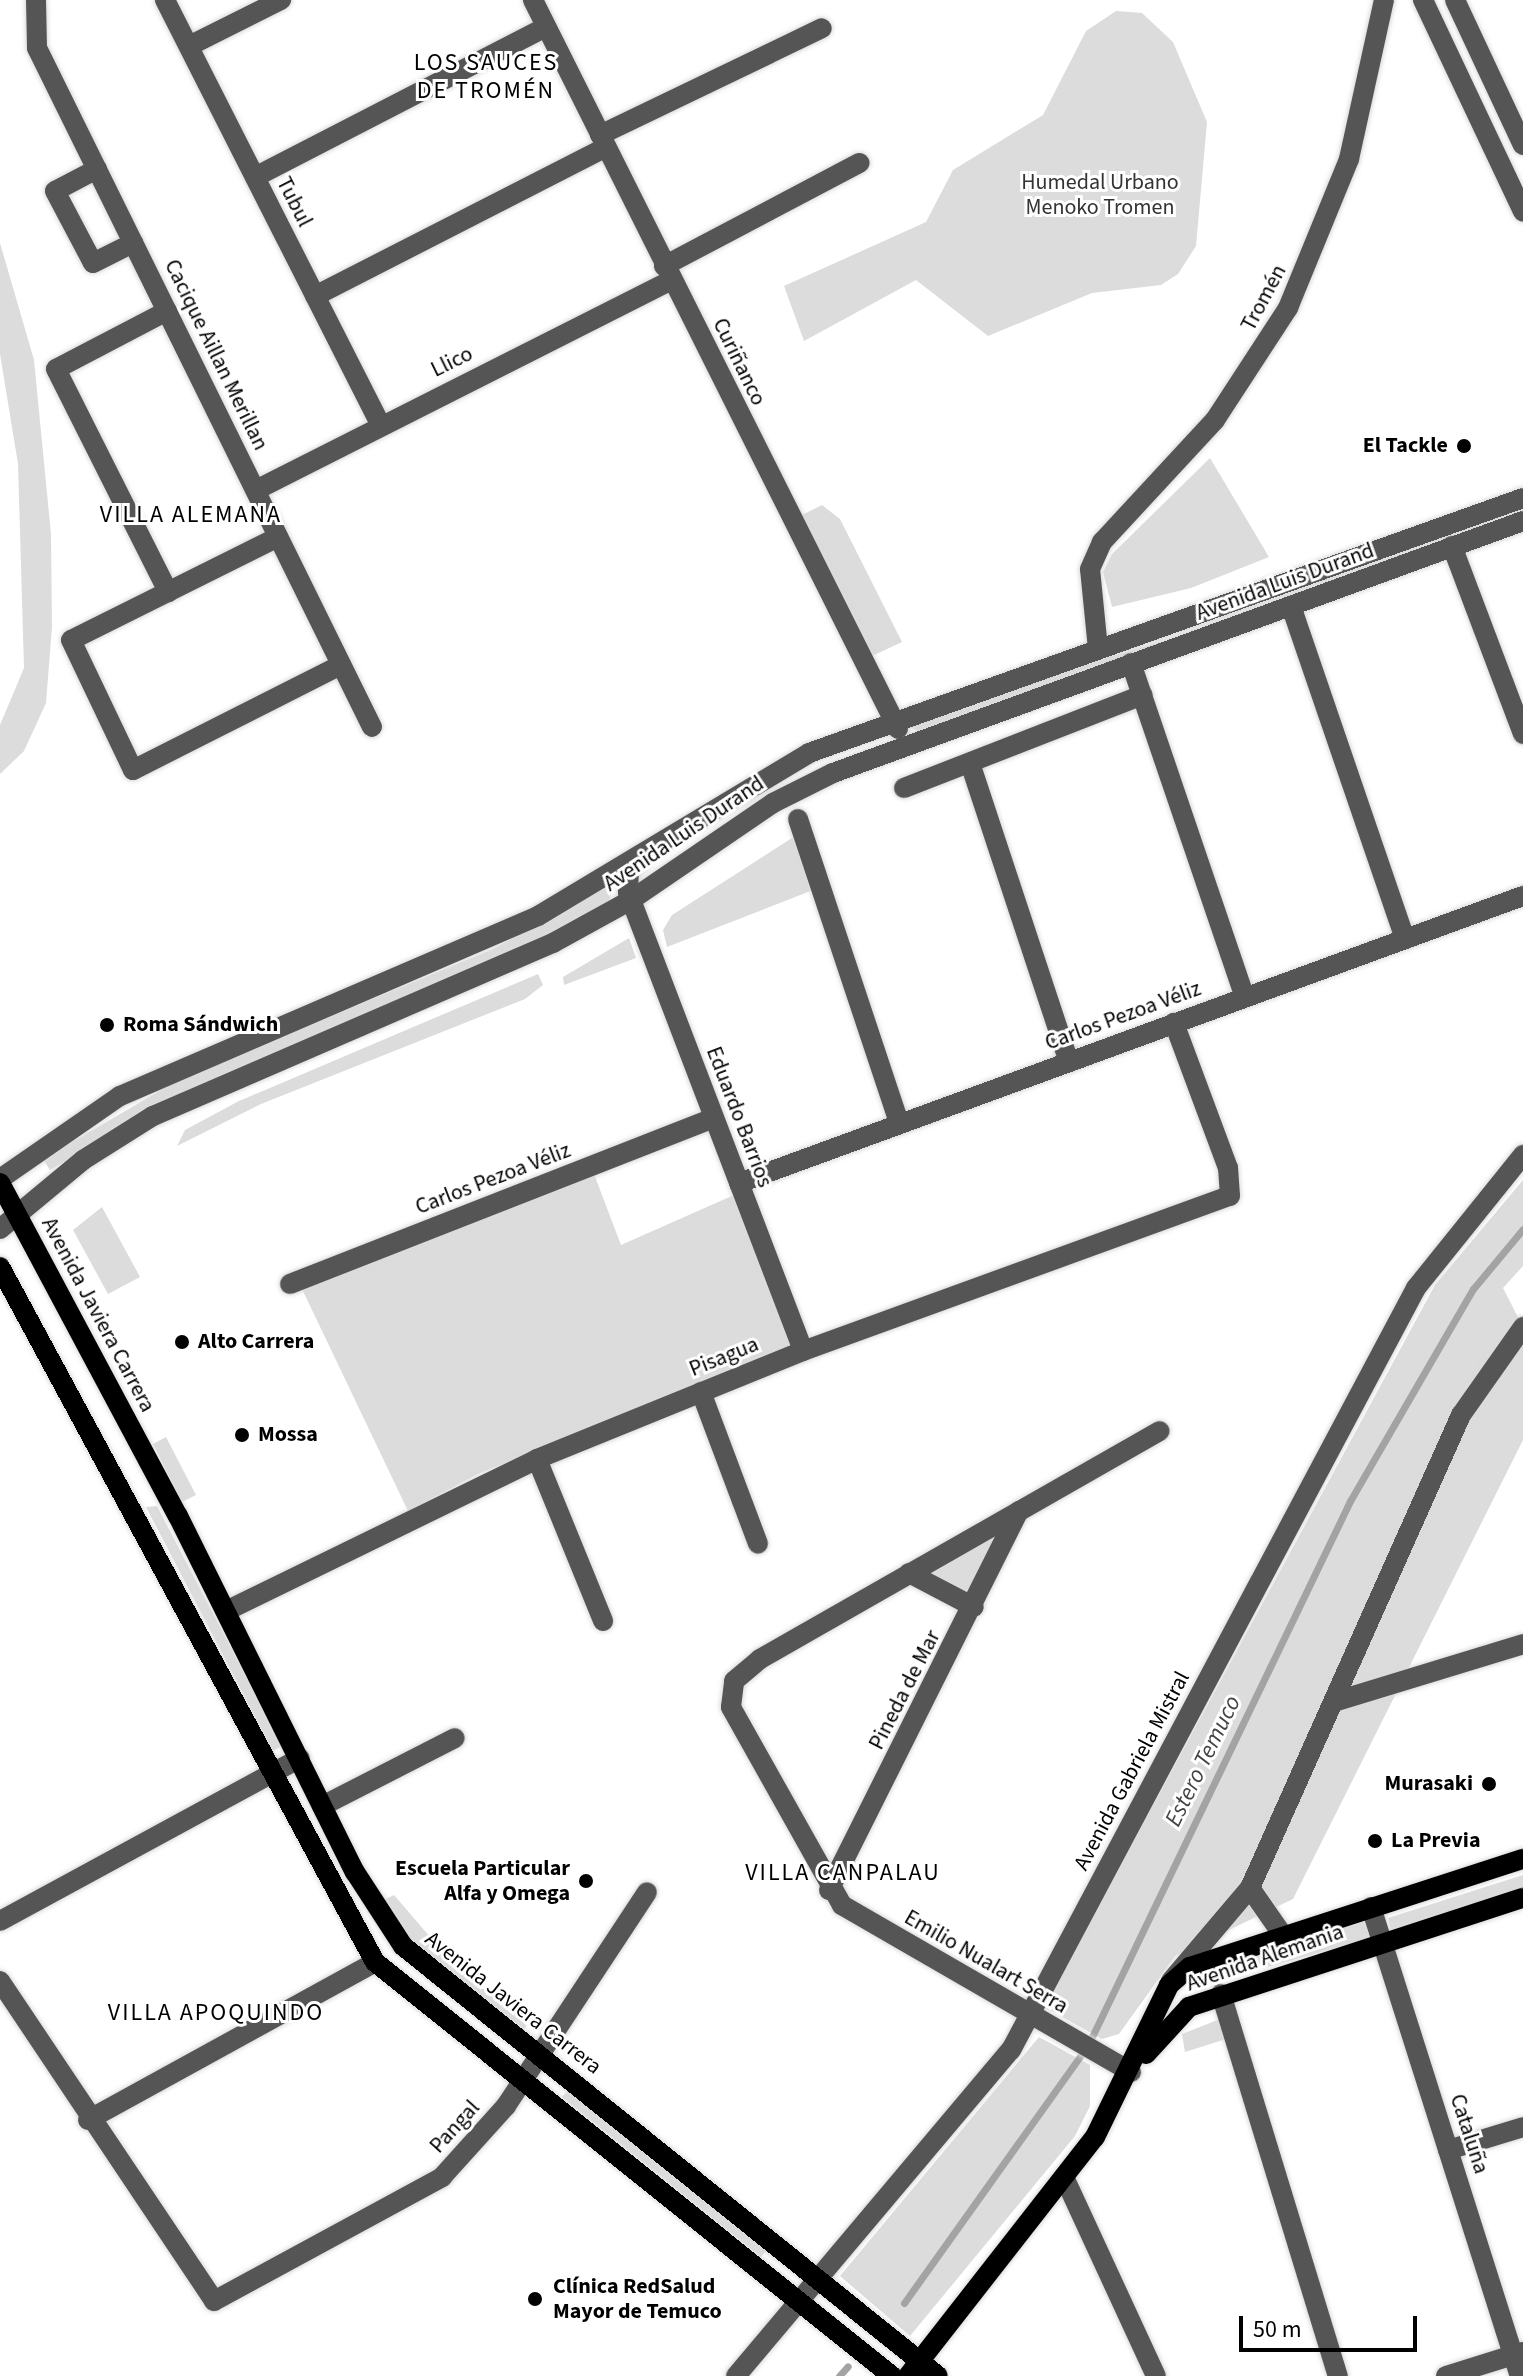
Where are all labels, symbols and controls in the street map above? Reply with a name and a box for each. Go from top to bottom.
district label: LOS SAUCES DE TROMÉN [414,49,558,105]
park label: Humedal Urbano Menoko Tromen [1021,169,1179,220]
street label: Tubul [270,173,318,231]
street label: Cacique Aillan Merillan [158,255,274,455]
street label: Tromén [1236,260,1292,336]
street label: Curiñanco [707,314,771,410]
street label: Llico [427,341,477,383]
place label: El Tackle [1363,433,1448,459]
marker: El Tackle [1455,437,1473,455]
district label: VILLA ALEMANA [100,501,282,529]
street label: Avenida Luis Durand [1192,538,1378,626]
street label: Avenida Luis Durand [599,771,769,897]
street label: Carlos Pezoa Véliz [1042,976,1204,1056]
place label: Roma Sándwich [123,1012,278,1038]
marker: Roma Sándwich [98,1016,116,1034]
street label: Eduardo Barrios [700,1043,778,1191]
street label: Carlos Pezoa Véliz [412,1137,574,1221]
street label: Avenida Javiera Carrera [35,1213,161,1417]
place label: Alto Carrera [198,1329,314,1355]
street label: Pisagua [686,1331,762,1383]
marker: Alto Carrera [173,1333,191,1351]
place label: Mossa [258,1422,318,1448]
marker: Mossa [233,1426,251,1444]
street label: Pineda de Mar [864,1626,946,1754]
street label: Avenida Gabriela Mistral [1068,1667,1196,1875]
water label: Estero Temuco [1159,1691,1247,1831]
place label: Murasaki [1385,1771,1473,1797]
marker: Murasaki [1480,1775,1498,1793]
place label: La Previa [1391,1828,1480,1854]
marker: La Previa [1366,1832,1384,1850]
place label: Escuela Particular Alfa y Omega [395,1855,570,1906]
district label: VILLA CANPALAU [745,1859,941,1887]
marker: Escuela Particular Alfa y Omega [577,1872,595,1890]
street label: Emilio Nualart Serra [899,1904,1073,2020]
street label: Avenida Alemania [1183,1919,1347,1997]
street label: Avenida Javiera Carrera [420,1926,606,2080]
district label: VILLA APOQUINDO [108,1999,324,2027]
street label: Cataluña [1444,2091,1494,2177]
street label: Pangal [424,2095,486,2159]
place label: Clínica RedSalud Mayor de Temuco [553,2273,722,2324]
marker: Clínica RedSalud Mayor de Temuco [524,2288,546,2310]
scale bar [1243,2300,1421,2350]
text: 50 m [1253,2312,1302,2347]

